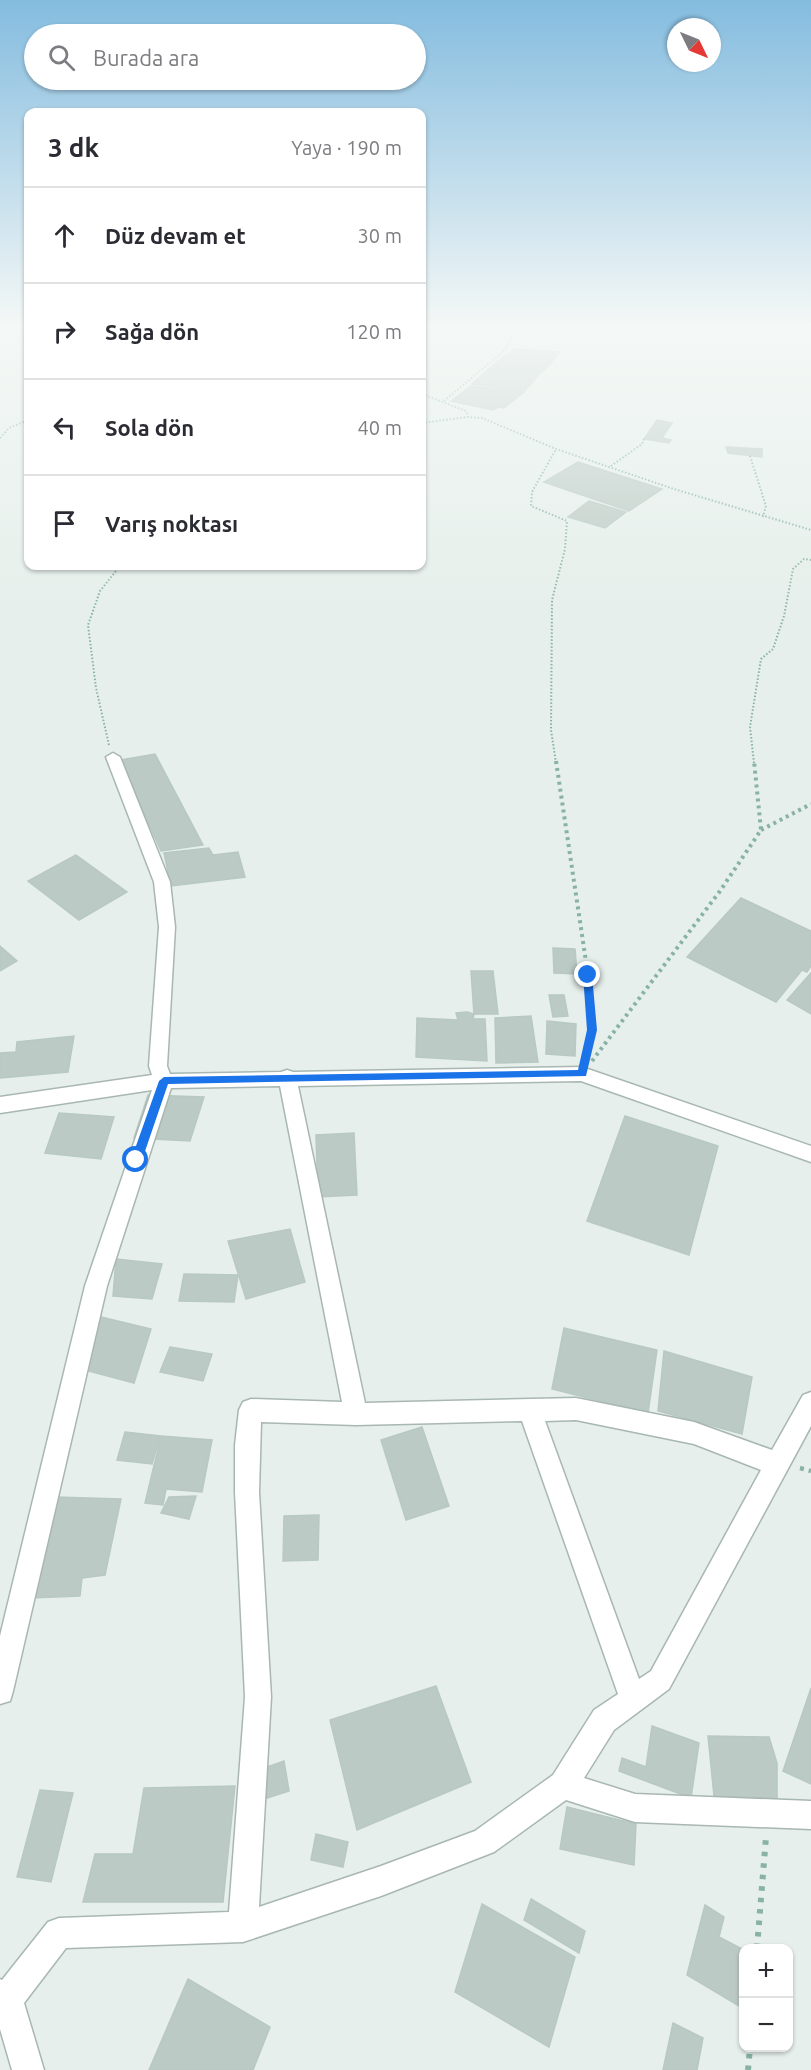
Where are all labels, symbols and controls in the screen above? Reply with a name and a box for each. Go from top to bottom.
north arrow [667,18,721,72]
search box [24,24,426,90]
icon: search [45,41,78,74]
text: Burada ara [93,45,199,70]
text: 3 dk [48,133,99,162]
text: Yaya · 190 m [291,136,402,159]
icon: ahead [48,219,81,252]
text: Düz devam et [105,223,246,248]
text: 30 m [358,224,402,247]
icon: right [48,315,81,348]
text: Sağa dön [105,319,199,344]
text: 120 m [346,320,402,343]
icon: left [48,411,81,444]
text: Sola dön [105,415,194,440]
text: 40 m [358,416,402,439]
icon: arrive [48,507,81,540]
text: Varış noktası [105,511,238,536]
route end [574,961,600,987]
route start [122,1146,148,1172]
map controls [739,1944,793,2052]
button: + [739,1944,793,1998]
button: − [739,1998,793,2052]

